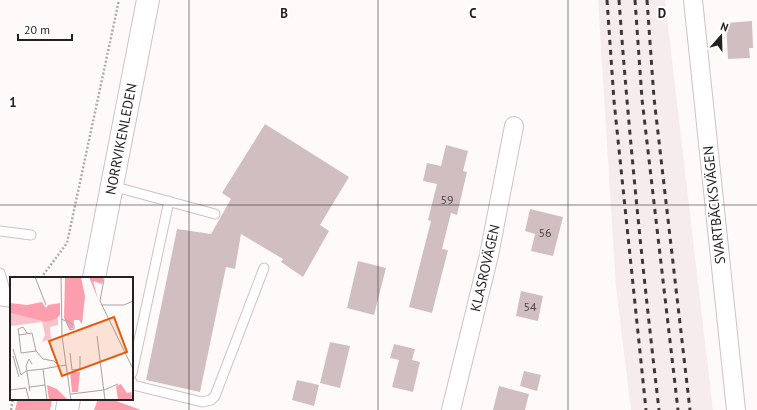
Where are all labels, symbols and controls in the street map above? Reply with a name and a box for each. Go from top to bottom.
text: B [280,5,288,22]
text: C [469,5,477,22]
text: D [658,5,666,22]
scale bar [18,16,72,42]
north arrow [701,16,741,56]
text: N [719,19,730,34]
text: 20 m [24,22,50,37]
street label: NORRVIKENLEDEN [101,82,141,196]
text: 1 [9,94,17,111]
street label: SVARTBÄCKSVÄGEN [699,145,729,265]
house number: 59 [440,192,454,207]
street label: KLASROVÄGEN [466,223,504,313]
house number: 56 [538,225,552,240]
inset map [10,277,133,400]
house number: 54 [523,299,537,314]

